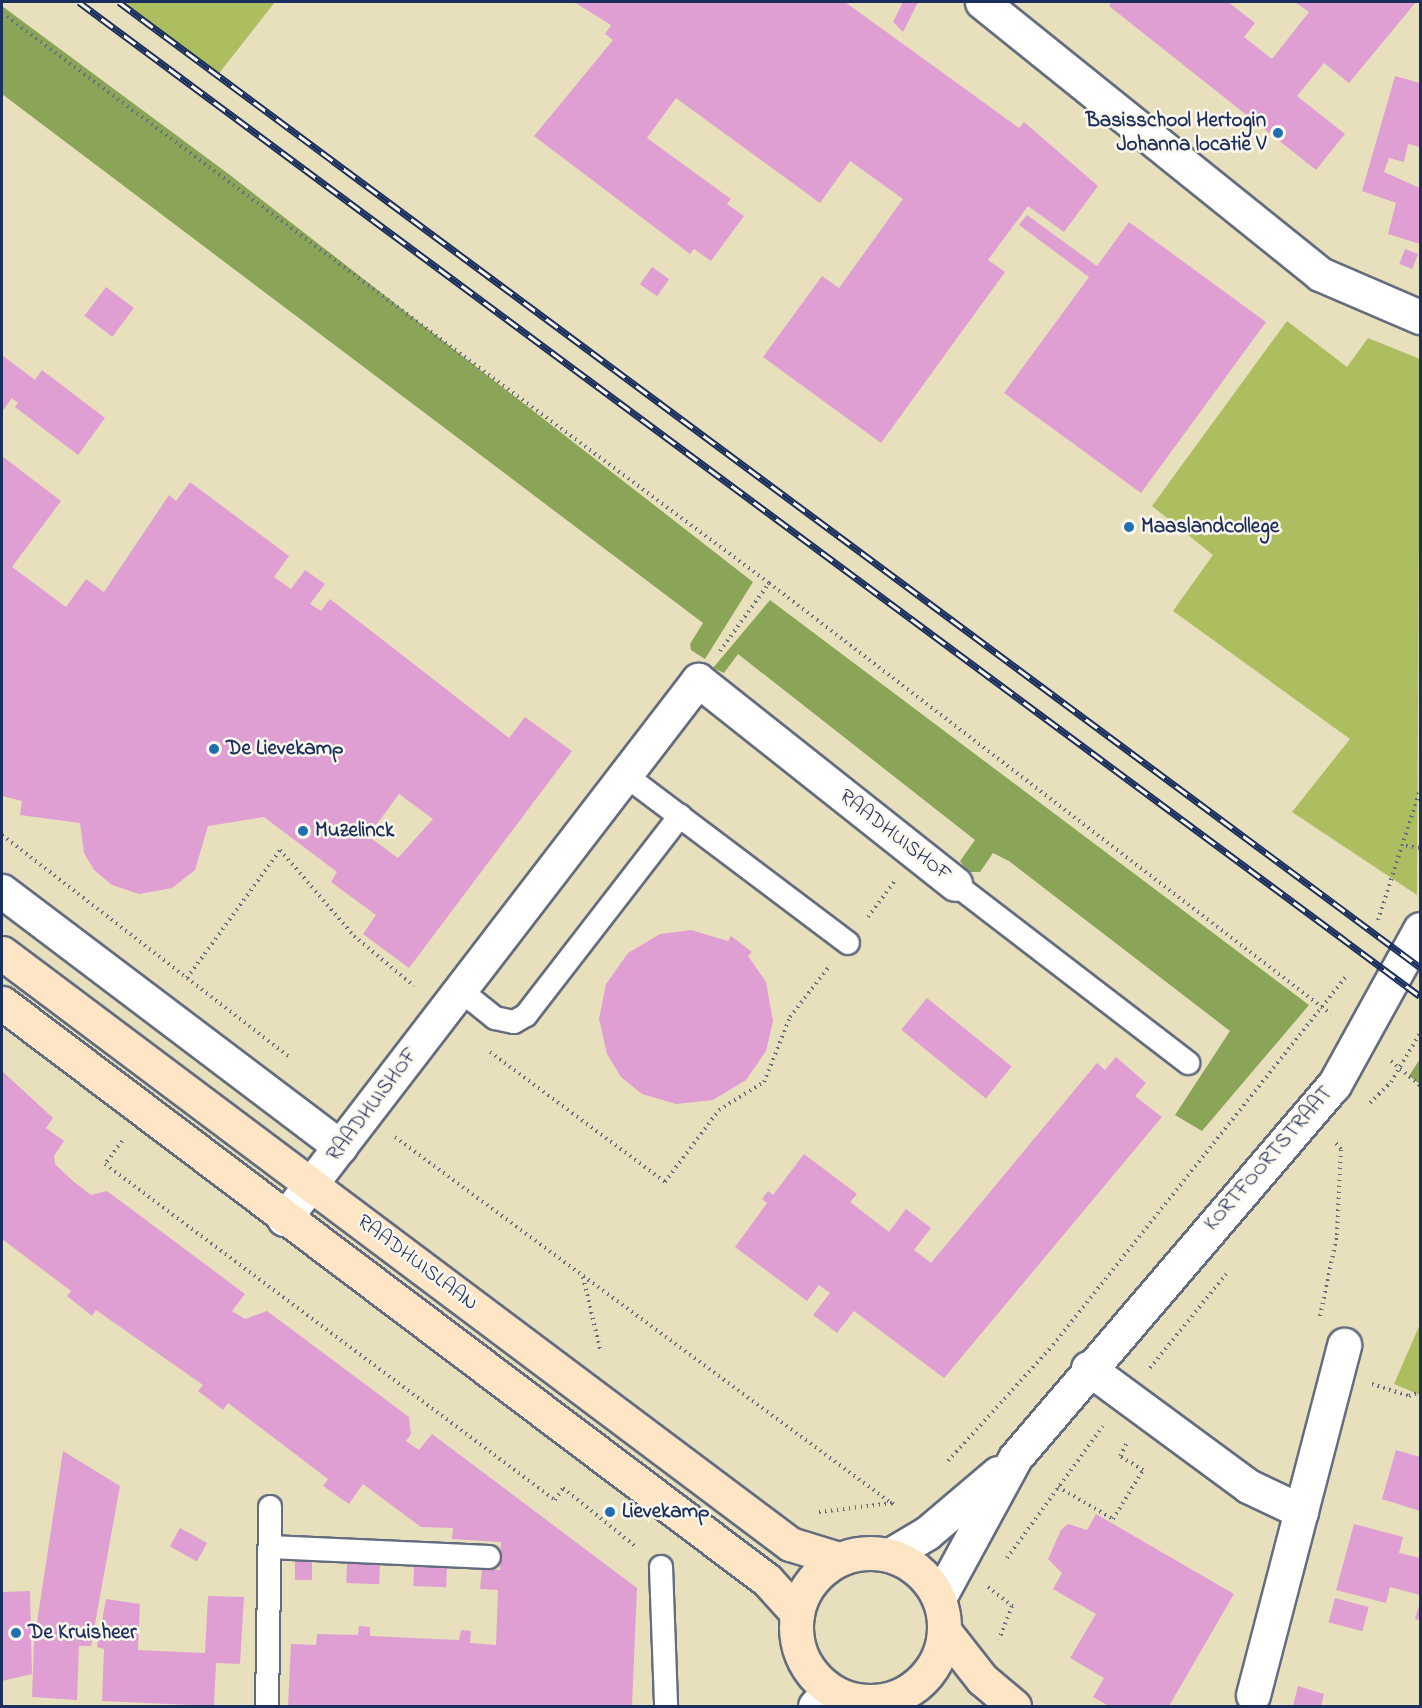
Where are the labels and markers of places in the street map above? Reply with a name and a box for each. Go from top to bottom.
place label: Basisschool Hertogin Johanna locatie V [1086,108,1266,158]
marker: Basisschool Hertogin Johanna locatie V [1271,126,1285,140]
place label: Maaslandcollege [1141,514,1279,540]
marker: Maaslandcollege [1122,520,1136,534]
place label: De Lievekamp [226,736,343,762]
marker: De Lievekamp [207,742,221,756]
place label: Muzelinck [315,818,394,844]
marker: Muzelinck [296,824,310,838]
place label: Lievekamp [622,1499,709,1525]
marker: Lievekamp [603,1505,617,1519]
place label: De Kruisheer [28,1620,136,1646]
marker: De Kruisheer [9,1626,23,1640]

